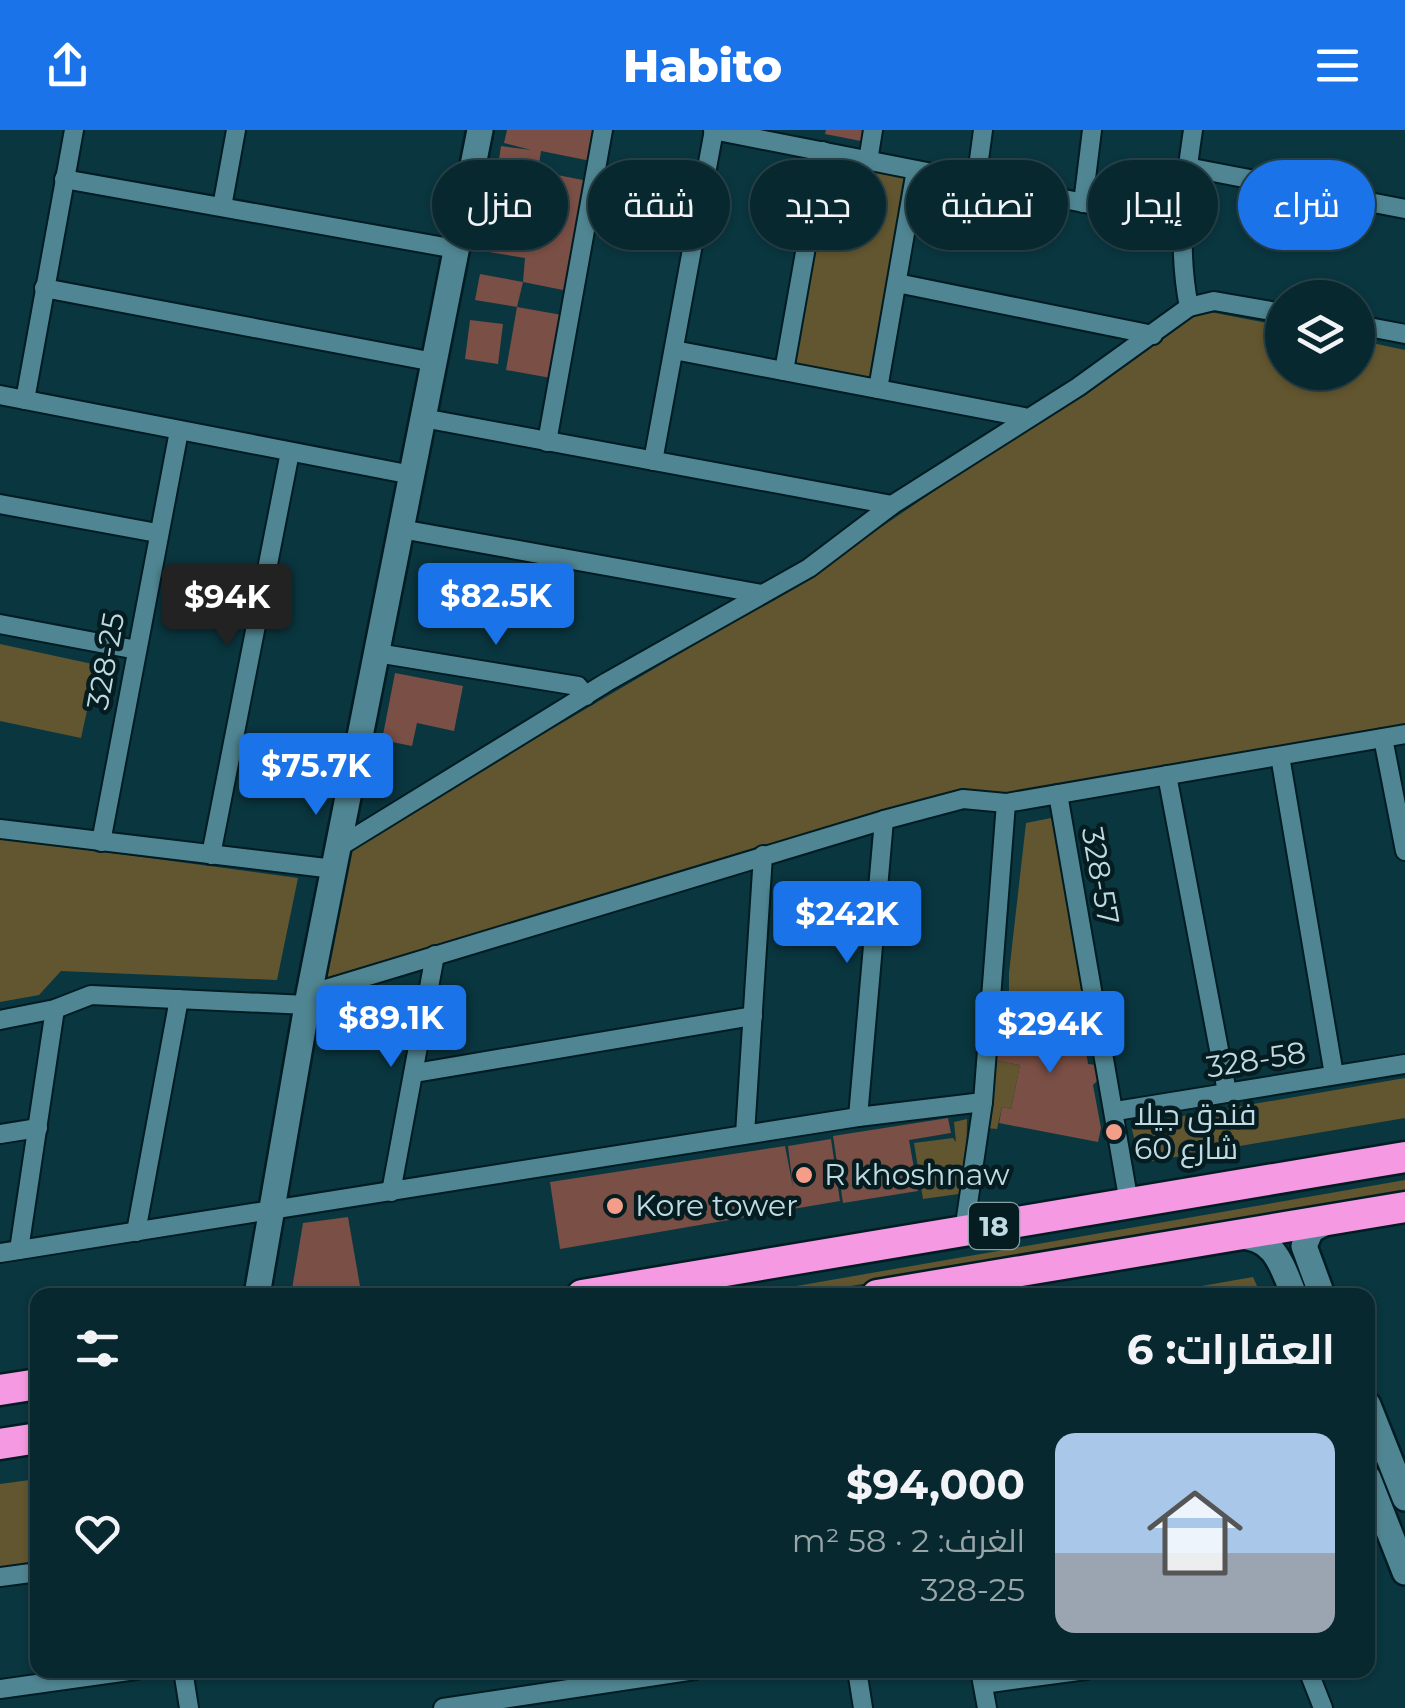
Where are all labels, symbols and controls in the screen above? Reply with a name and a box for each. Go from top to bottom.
icon: share [40,38,95,93]
text: Habito [623,38,782,93]
icon: menu [1310,38,1365,93]
chip: منزل [432,160,568,250]
chip: شقة [588,160,730,250]
chip: جديد [750,160,886,250]
chip: تصفية [906,160,1068,250]
chip: إيجار [1088,160,1218,250]
chip: شراء [1238,160,1375,250]
map controls [1265,280,1375,390]
button: layers [1265,280,1375,390]
pin: $82.5K [415,563,577,648]
pin: $94K [168,564,286,649]
text: $82.5K [440,576,552,615]
text: $94K [184,577,270,616]
street label: 328-25 [79,609,132,712]
pin: $75.7K [235,733,397,818]
text: $75.7K [261,746,371,785]
street label: 328-57 [1074,824,1127,928]
pin: $242K [777,881,917,966]
text: $242K [795,894,899,933]
pin: $89.1K [310,985,472,1070]
pin: $294K [980,991,1120,1076]
text: $89.1K [338,998,444,1037]
text: $294K [997,1004,1103,1043]
street label: 328-58 [1203,1033,1308,1086]
place label: فندق جيلا شارع 60 [1134,1096,1256,1169]
marker: فندق جيلا شارع 60 [1103,1121,1125,1143]
place label: R khoshnaw [824,1156,1010,1193]
marker: R khoshnaw [793,1164,815,1186]
place label: Kore tower [635,1187,798,1224]
marker: Kore tower [604,1195,626,1217]
road number: 18 [969,1203,1019,1249]
icon: filters [70,1321,125,1376]
text: العقارات: 6 [1127,1323,1335,1375]
text: $94,000 [846,1458,1025,1510]
icon: home [1135,1473,1255,1593]
icon: heart [70,1506,125,1561]
text: الغرف: 2 · 58 m² [792,1521,1025,1560]
text: 328-25 [920,1570,1025,1609]

